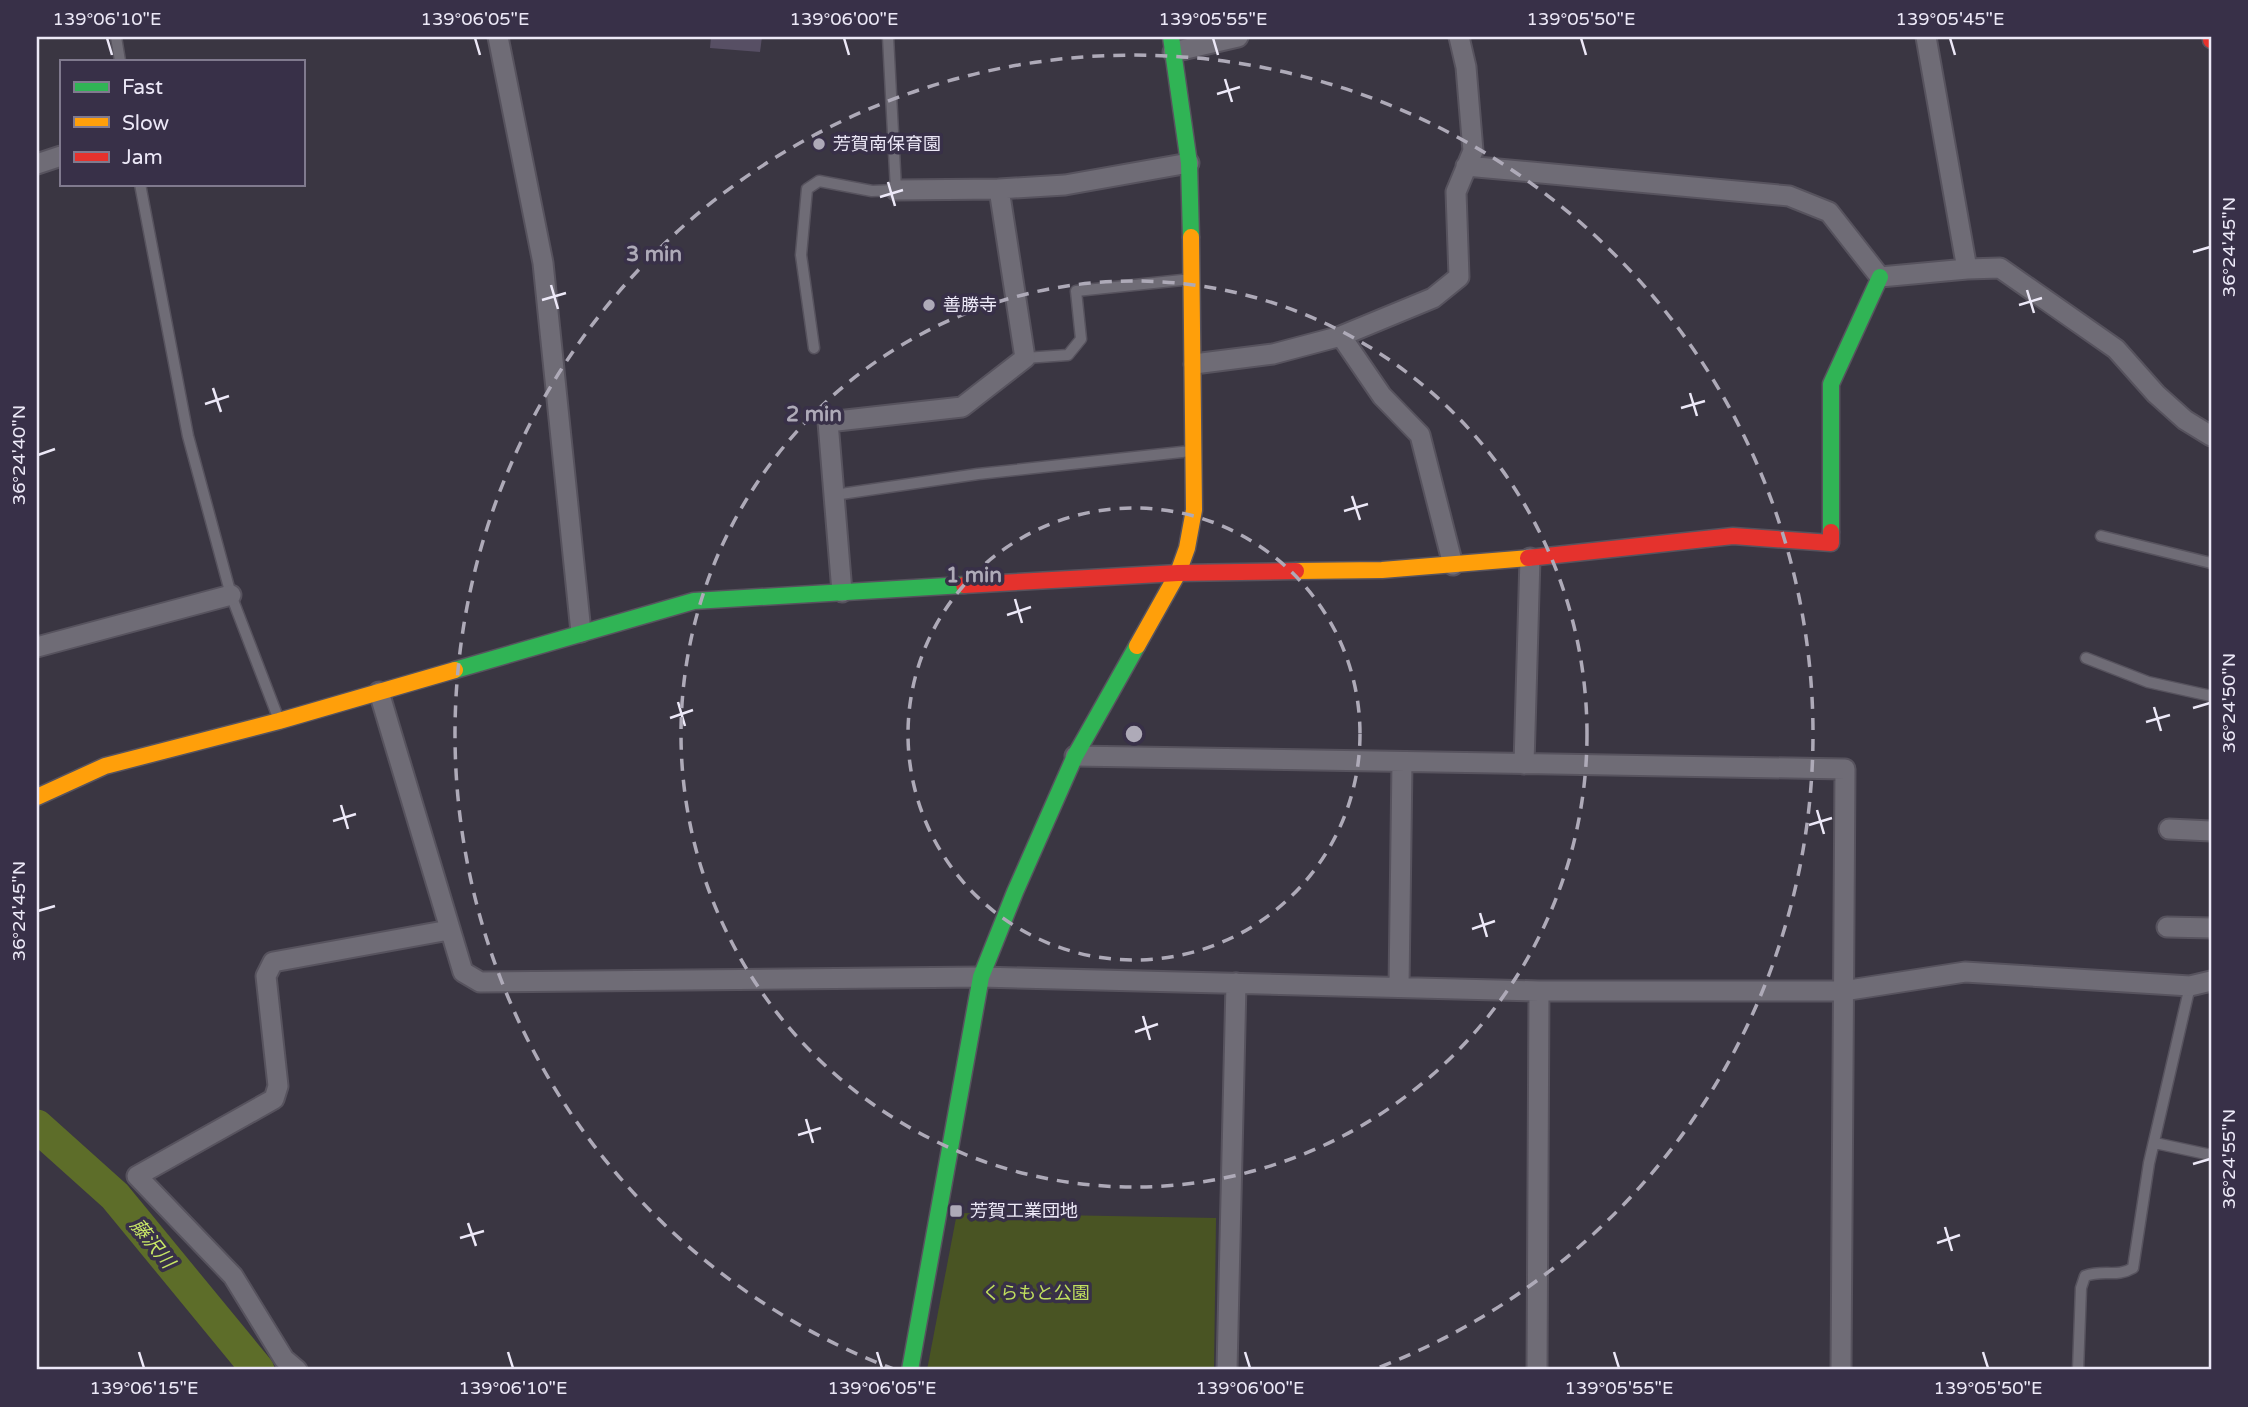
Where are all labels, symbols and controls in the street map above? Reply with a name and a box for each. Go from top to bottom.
text: 139°06'10"E [53,8,161,30]
text: 139°06'05"E [421,8,529,30]
text: 139°06'00"E [790,8,898,30]
text: 139°05'55"E [1159,8,1267,30]
text: 139°05'50"E [1527,8,1635,30]
text: 139°05'45"E [1896,8,2004,30]
legend [60,60,304,186]
text: Fast [122,75,163,100]
text: Slow [122,111,170,136]
place label: 芳賀南保育園 [833,133,941,155]
marker: 芳賀南保育園 [811,136,827,152]
text: Jam [122,145,163,170]
text: 36°24'45"N [2218,197,2240,297]
text: 3 min [626,242,682,267]
place label: 善勝寺 [943,294,997,316]
marker: 善勝寺 [921,297,937,313]
text: 2 min [786,402,842,427]
text: 36°24'40"N [8,405,30,505]
text: 1 min [946,563,1002,588]
text: 36°24'50"N [2218,653,2240,753]
centre of rings [1122,722,1146,746]
text: 36°24'45"N [8,861,30,961]
text: 36°24'55"N [2218,1109,2240,1209]
place label: 芳賀工業団地 [970,1200,1078,1222]
marker: 芳賀工業団地 [948,1203,964,1219]
water label: 藤沢川 [126,1215,180,1274]
park label: くらもと公園 [982,1282,1090,1304]
text: 139°06'15"E [90,1377,198,1399]
text: 139°06'10"E [459,1377,567,1399]
text: 139°06'05"E [828,1377,936,1399]
text: 139°06'00"E [1196,1377,1304,1399]
text: 139°05'55"E [1565,1377,1673,1399]
text: 139°05'50"E [1934,1377,2042,1399]

